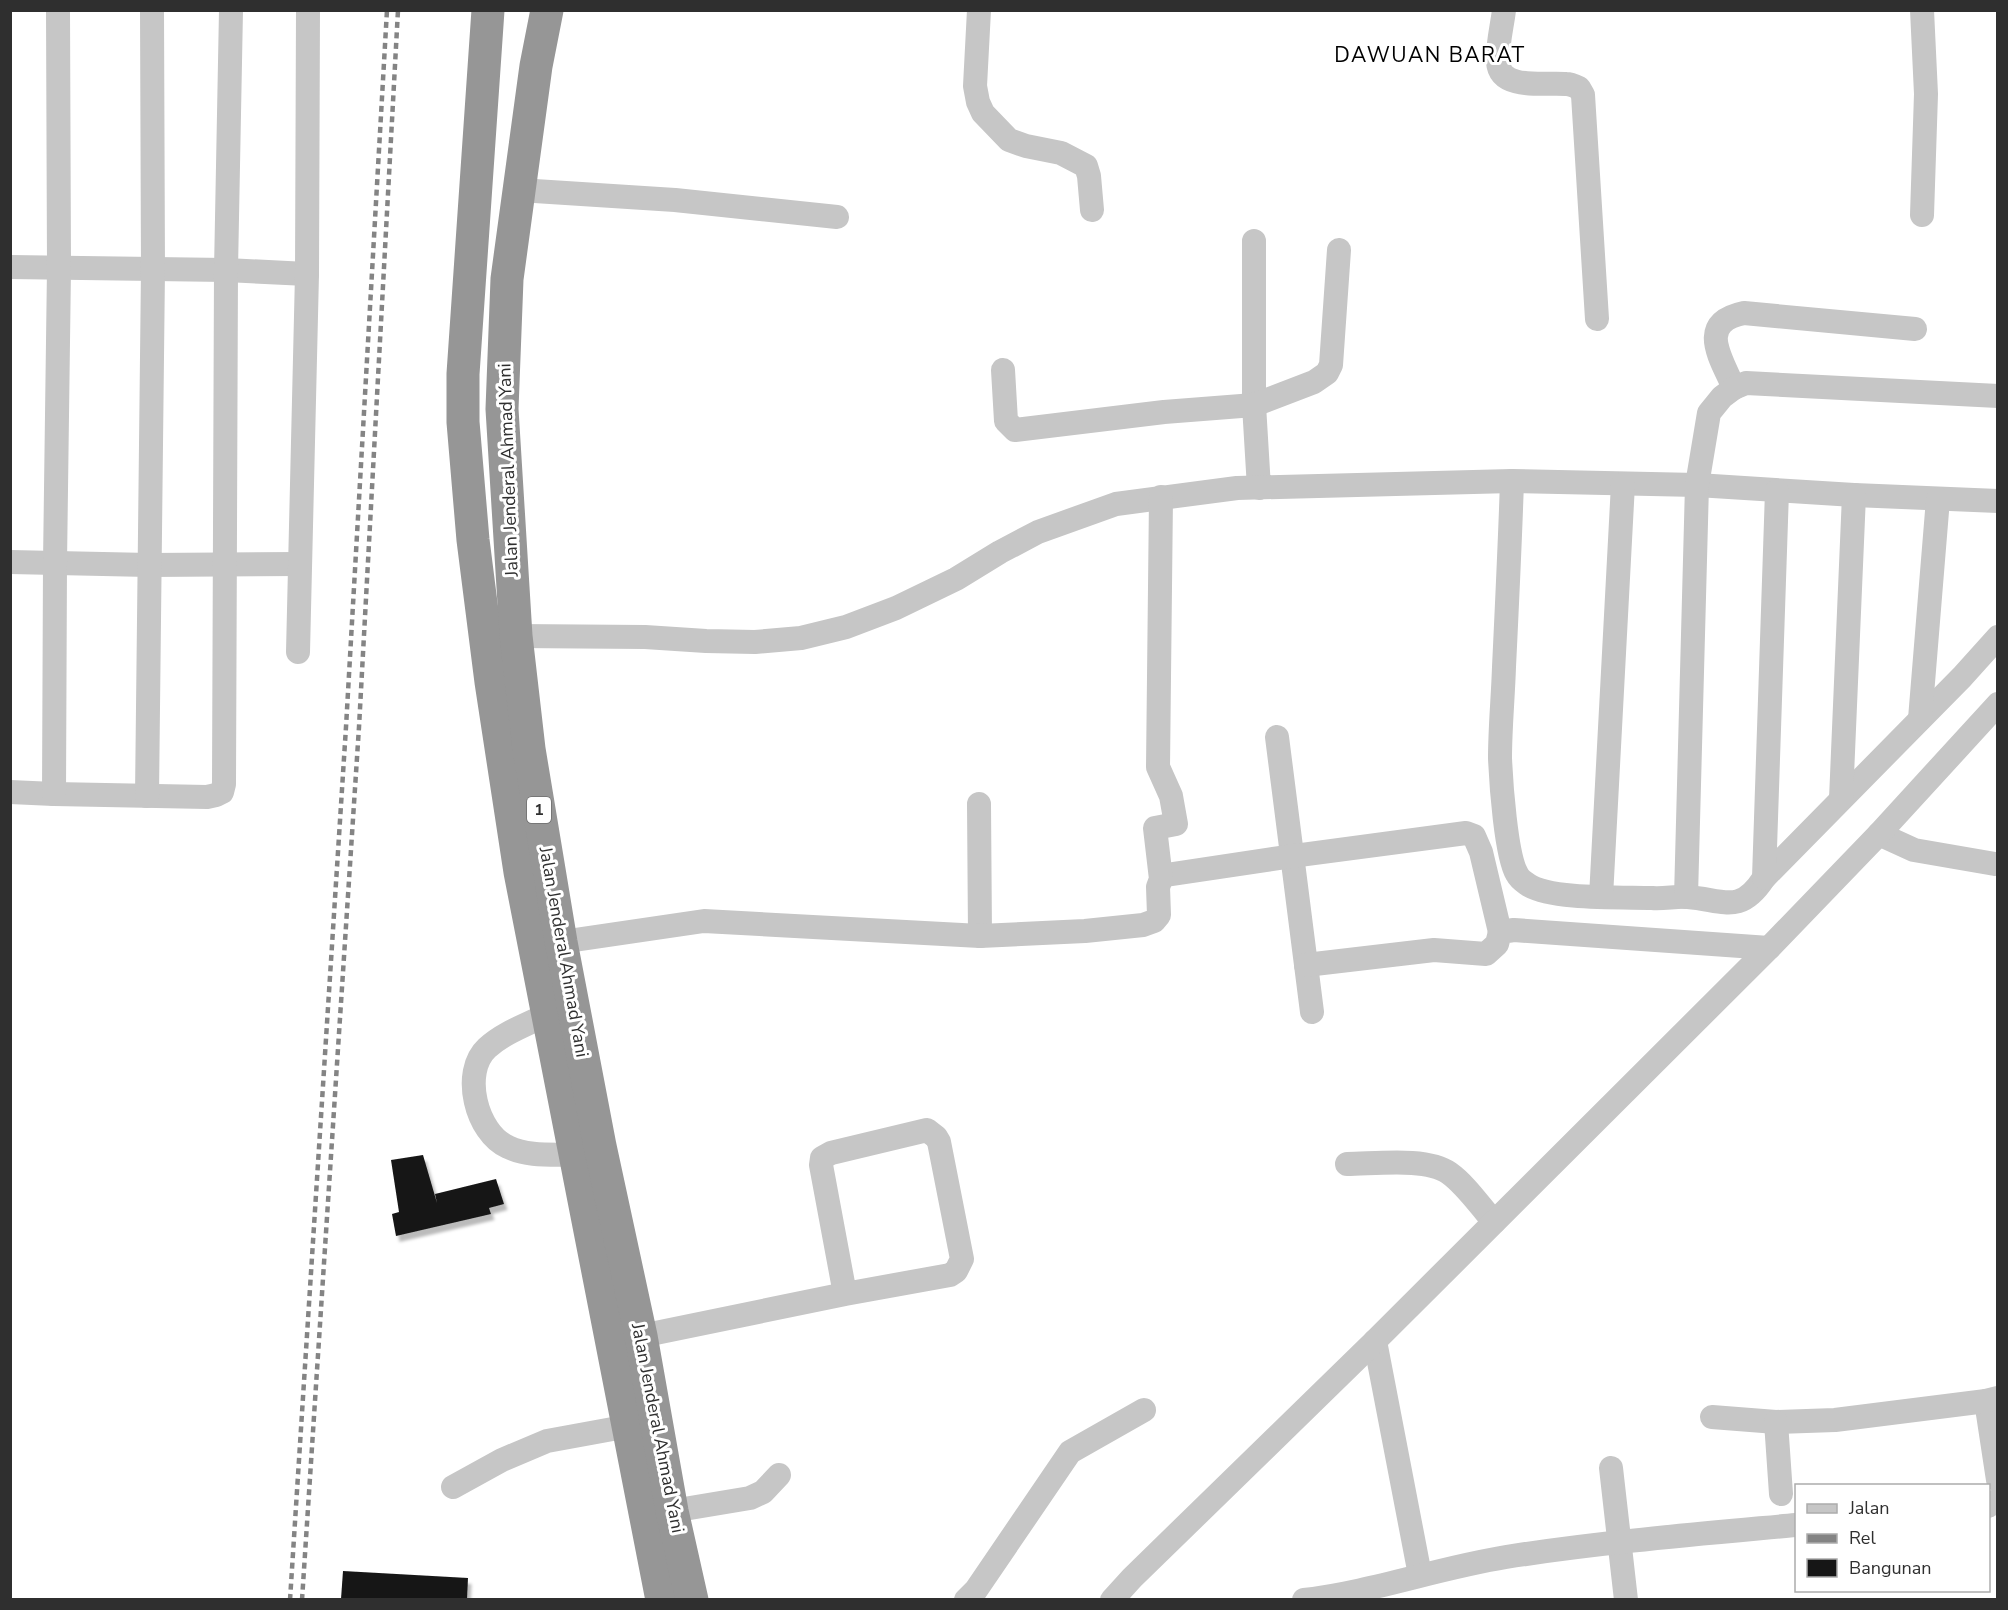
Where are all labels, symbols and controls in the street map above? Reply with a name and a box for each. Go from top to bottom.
district label: DAWUAN BARAT [1334,41,1526,69]
street label: Jalan Jenderal Ahmad Yani [492,363,524,578]
road number: 1 [527,797,551,823]
street label: Jalan Jenderal Ahmad Yani [533,844,594,1059]
street label: Jalan Jenderal Ahmad Yani [626,1320,690,1535]
legend [1795,1484,1990,1592]
text: Jalan [1848,1496,1889,1520]
text: Rel [1849,1526,1876,1550]
text: Bangunan [1849,1556,1932,1580]

